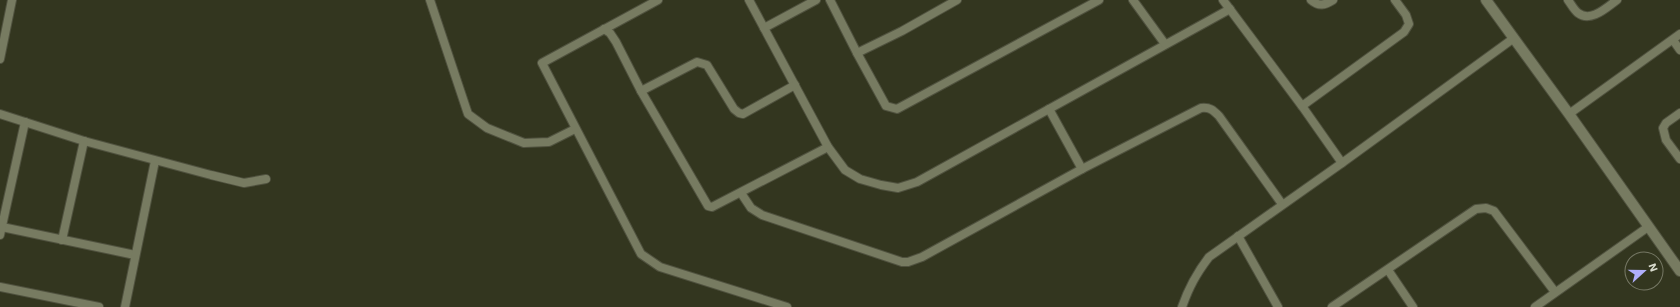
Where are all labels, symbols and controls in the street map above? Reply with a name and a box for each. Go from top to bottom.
north arrow [1624,251,1664,291]
text: N [1645,261,1660,274]

